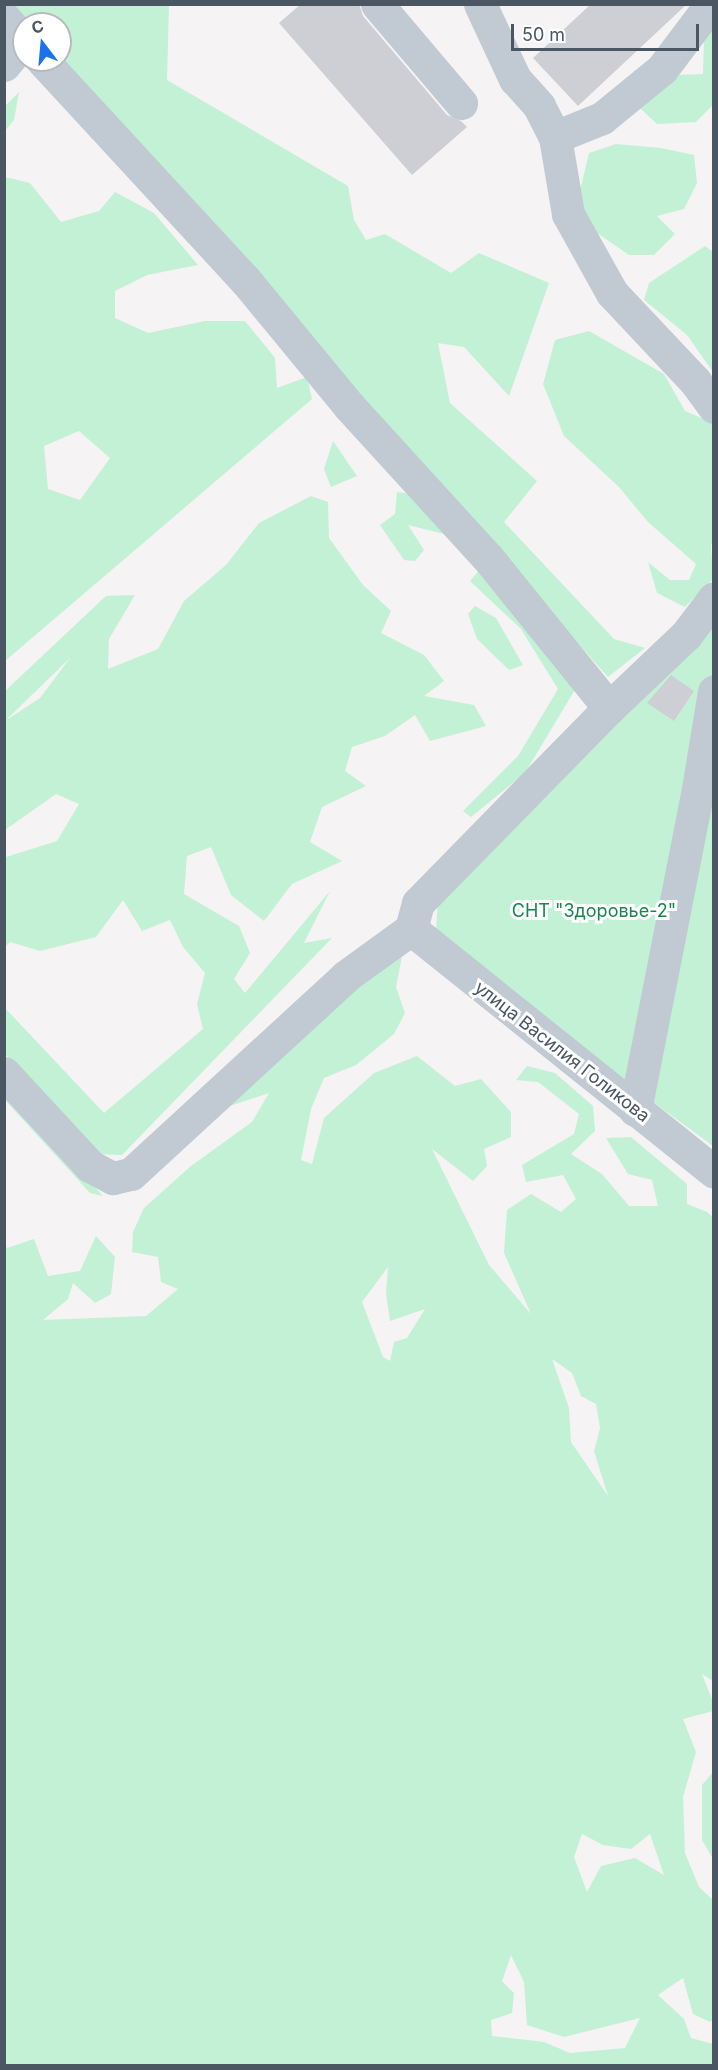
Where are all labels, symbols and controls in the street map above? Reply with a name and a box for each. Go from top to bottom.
north arrow [12,12,72,72]
scale bar [514,12,702,50]
text: С [29,15,46,38]
text: 50 m [522,24,565,45]
park label: СНТ "Здоровье-2" [512,900,676,922]
street label: улица Василия Голикова [470,977,654,1127]

